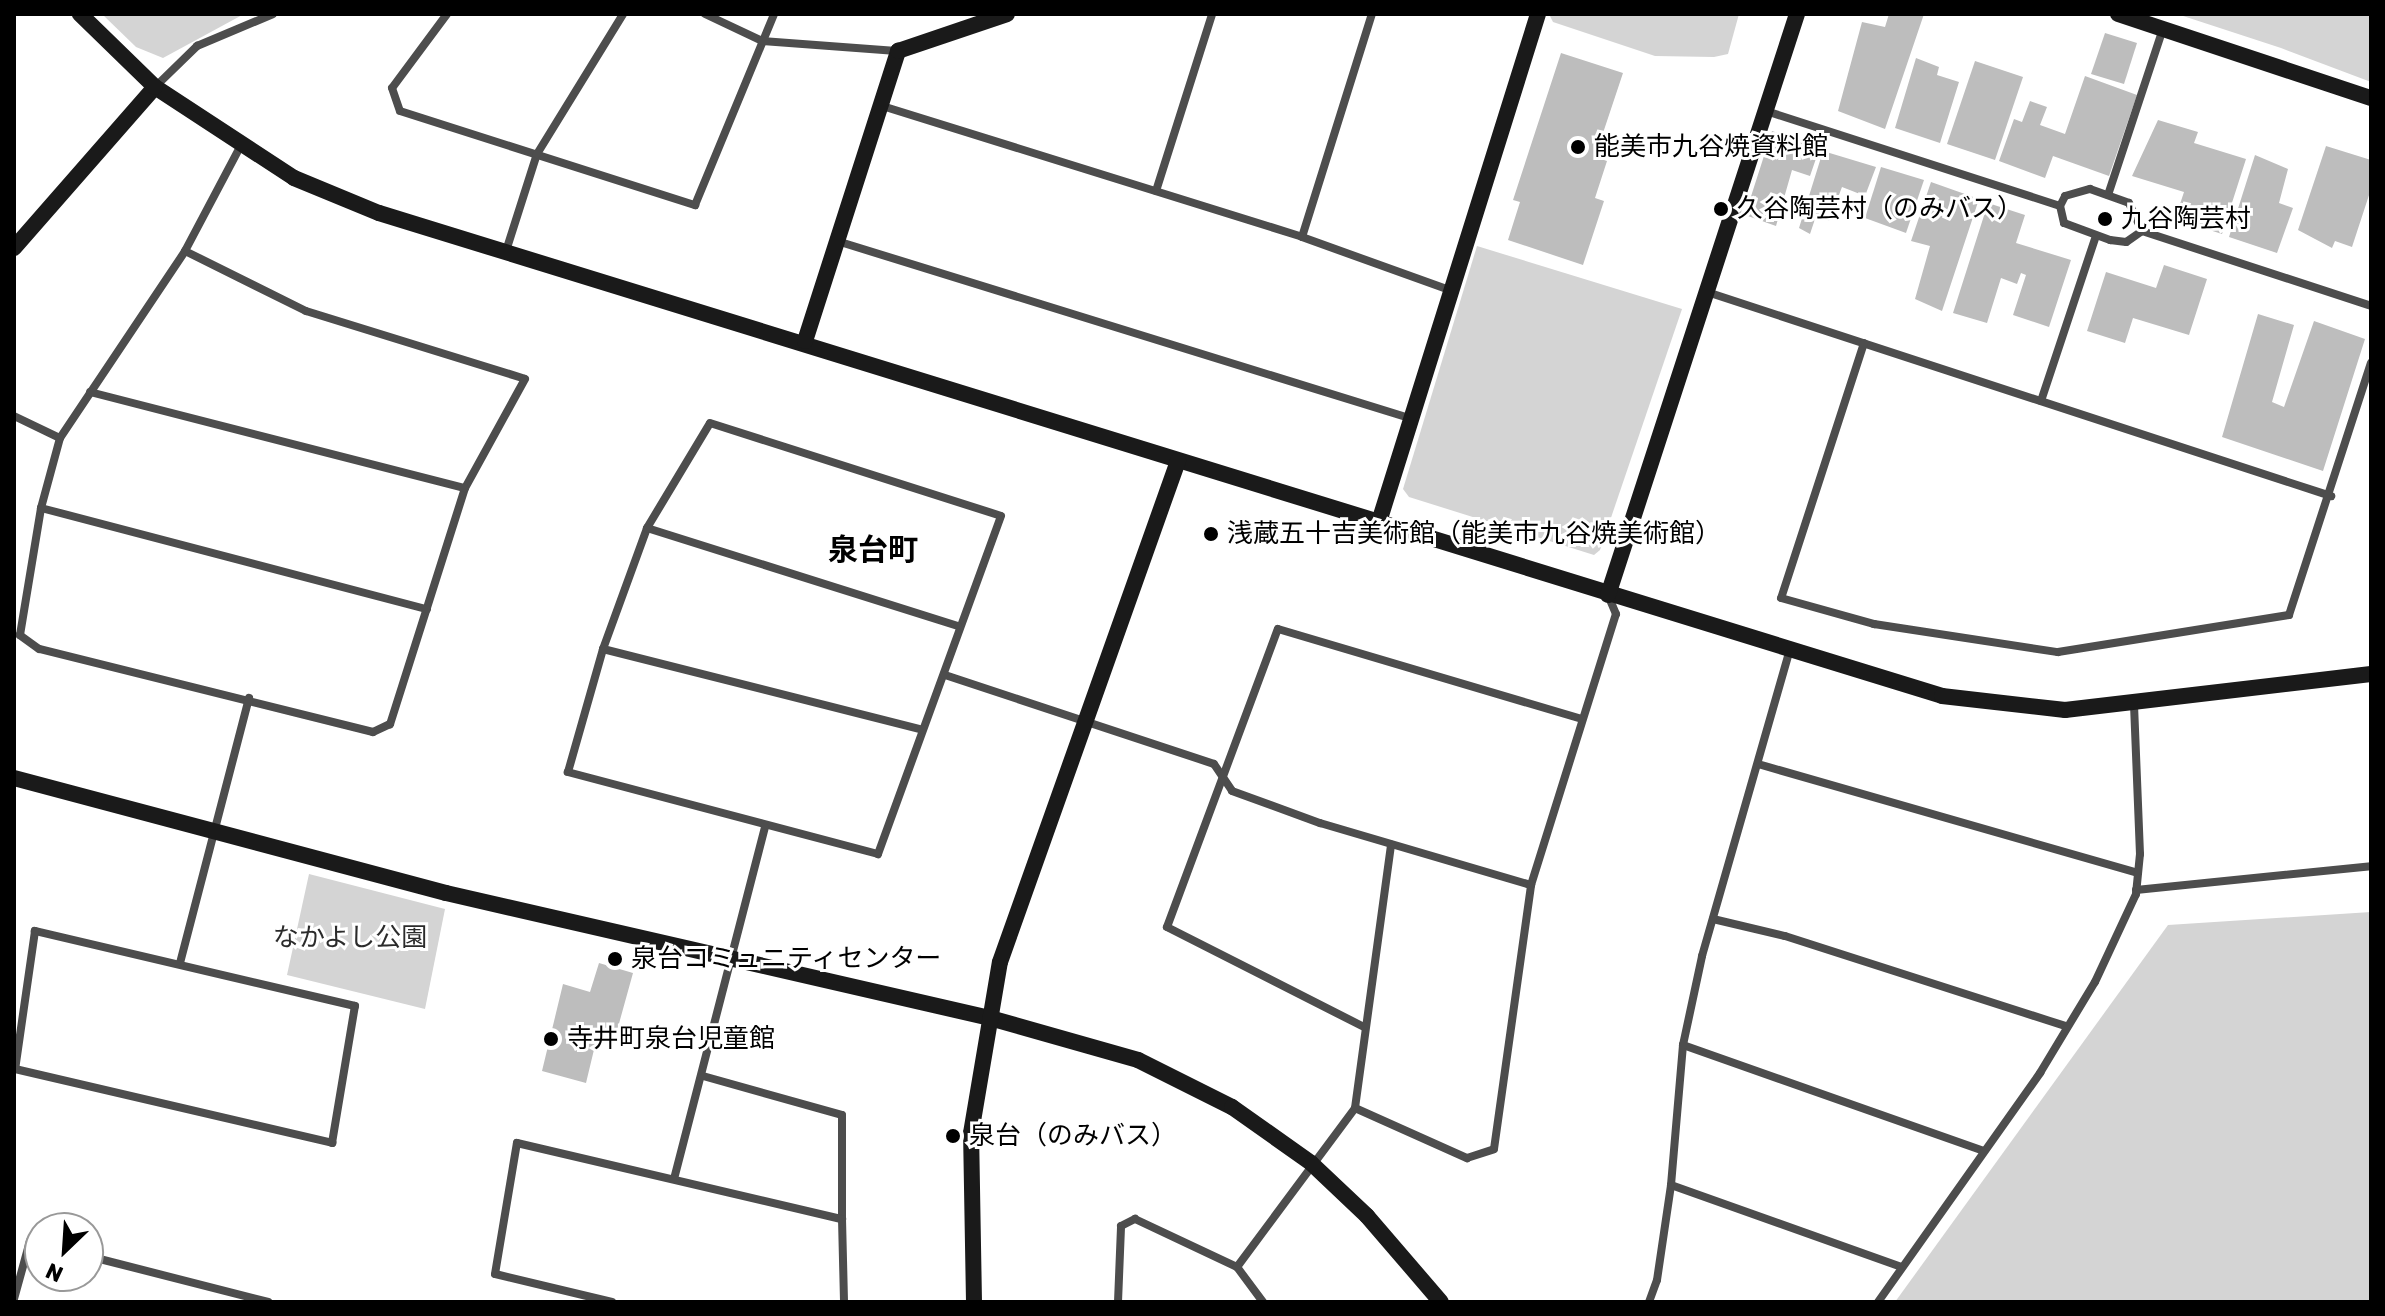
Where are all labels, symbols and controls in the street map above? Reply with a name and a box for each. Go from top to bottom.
place label: 能美市九谷焼資料館 [1594,131,1828,163]
marker: 能美市九谷焼資料館 [1569,138,1587,156]
place label: 久谷陶芸村（のみバス） [1737,193,2023,225]
marker: 久谷陶芸村（のみバス） [1712,200,1730,218]
place label: 九谷陶芸村 [2121,203,2251,235]
marker: 九谷陶芸村 [2096,210,2114,228]
place label: 浅蔵五十吉美術館（能美市九谷焼美術館） [1227,518,1721,550]
marker: 浅蔵五十吉美術館（能美市九谷焼美術館） [1202,525,1220,543]
district label: 泉台町 [828,532,918,568]
park label: なかよし公園 [272,922,428,954]
place label: 泉台コミュニティセンター [631,943,943,975]
marker: 泉台コミュニティセンター [606,950,624,968]
place label: 寺井町泉台児童館 [567,1023,775,1055]
marker: 寺井町泉台児童館 [542,1030,560,1048]
place label: 泉台（のみバス） [969,1120,1177,1152]
marker: 泉台（のみバス） [944,1127,962,1145]
north arrow [24,1212,104,1292]
text: N [42,1257,67,1288]

